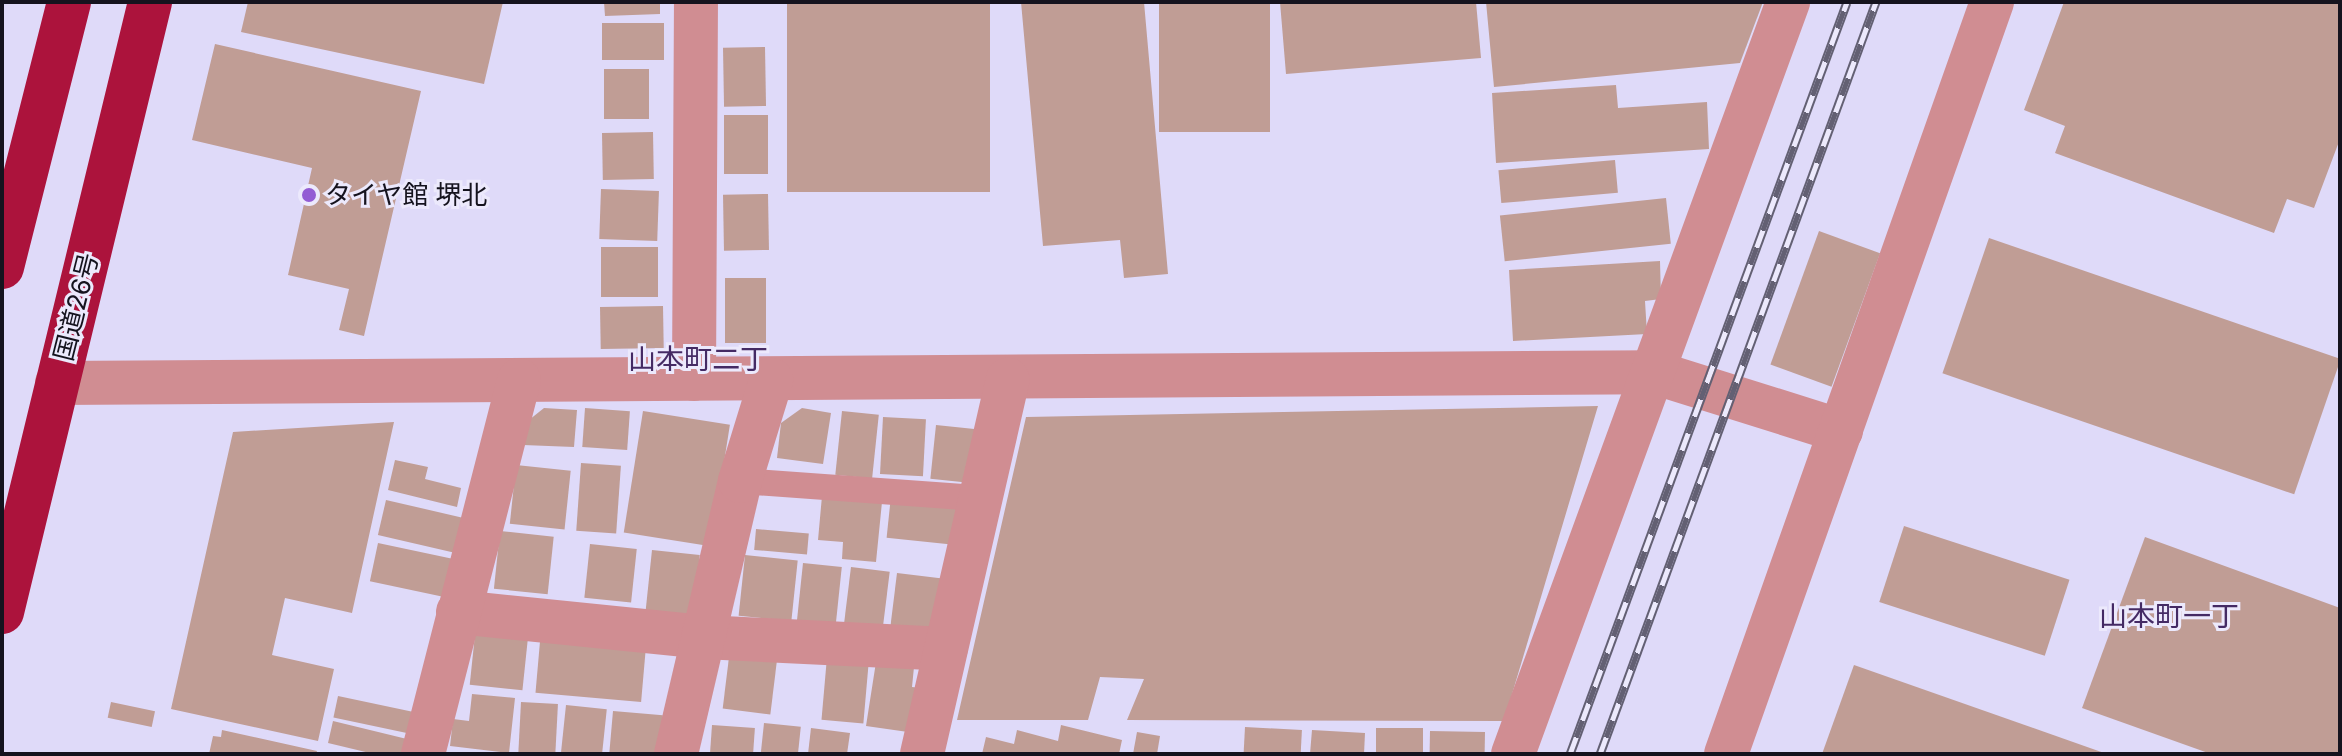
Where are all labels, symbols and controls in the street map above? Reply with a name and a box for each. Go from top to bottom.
place label: タイヤ館 堺北 [325,179,488,211]
marker: タイヤ館 堺北 [300,186,318,204]
street label: 国道26号 [48,250,104,364]
district label: 山本町二丁 [628,342,768,376]
district label: 山本町一丁 [2099,599,2239,633]

